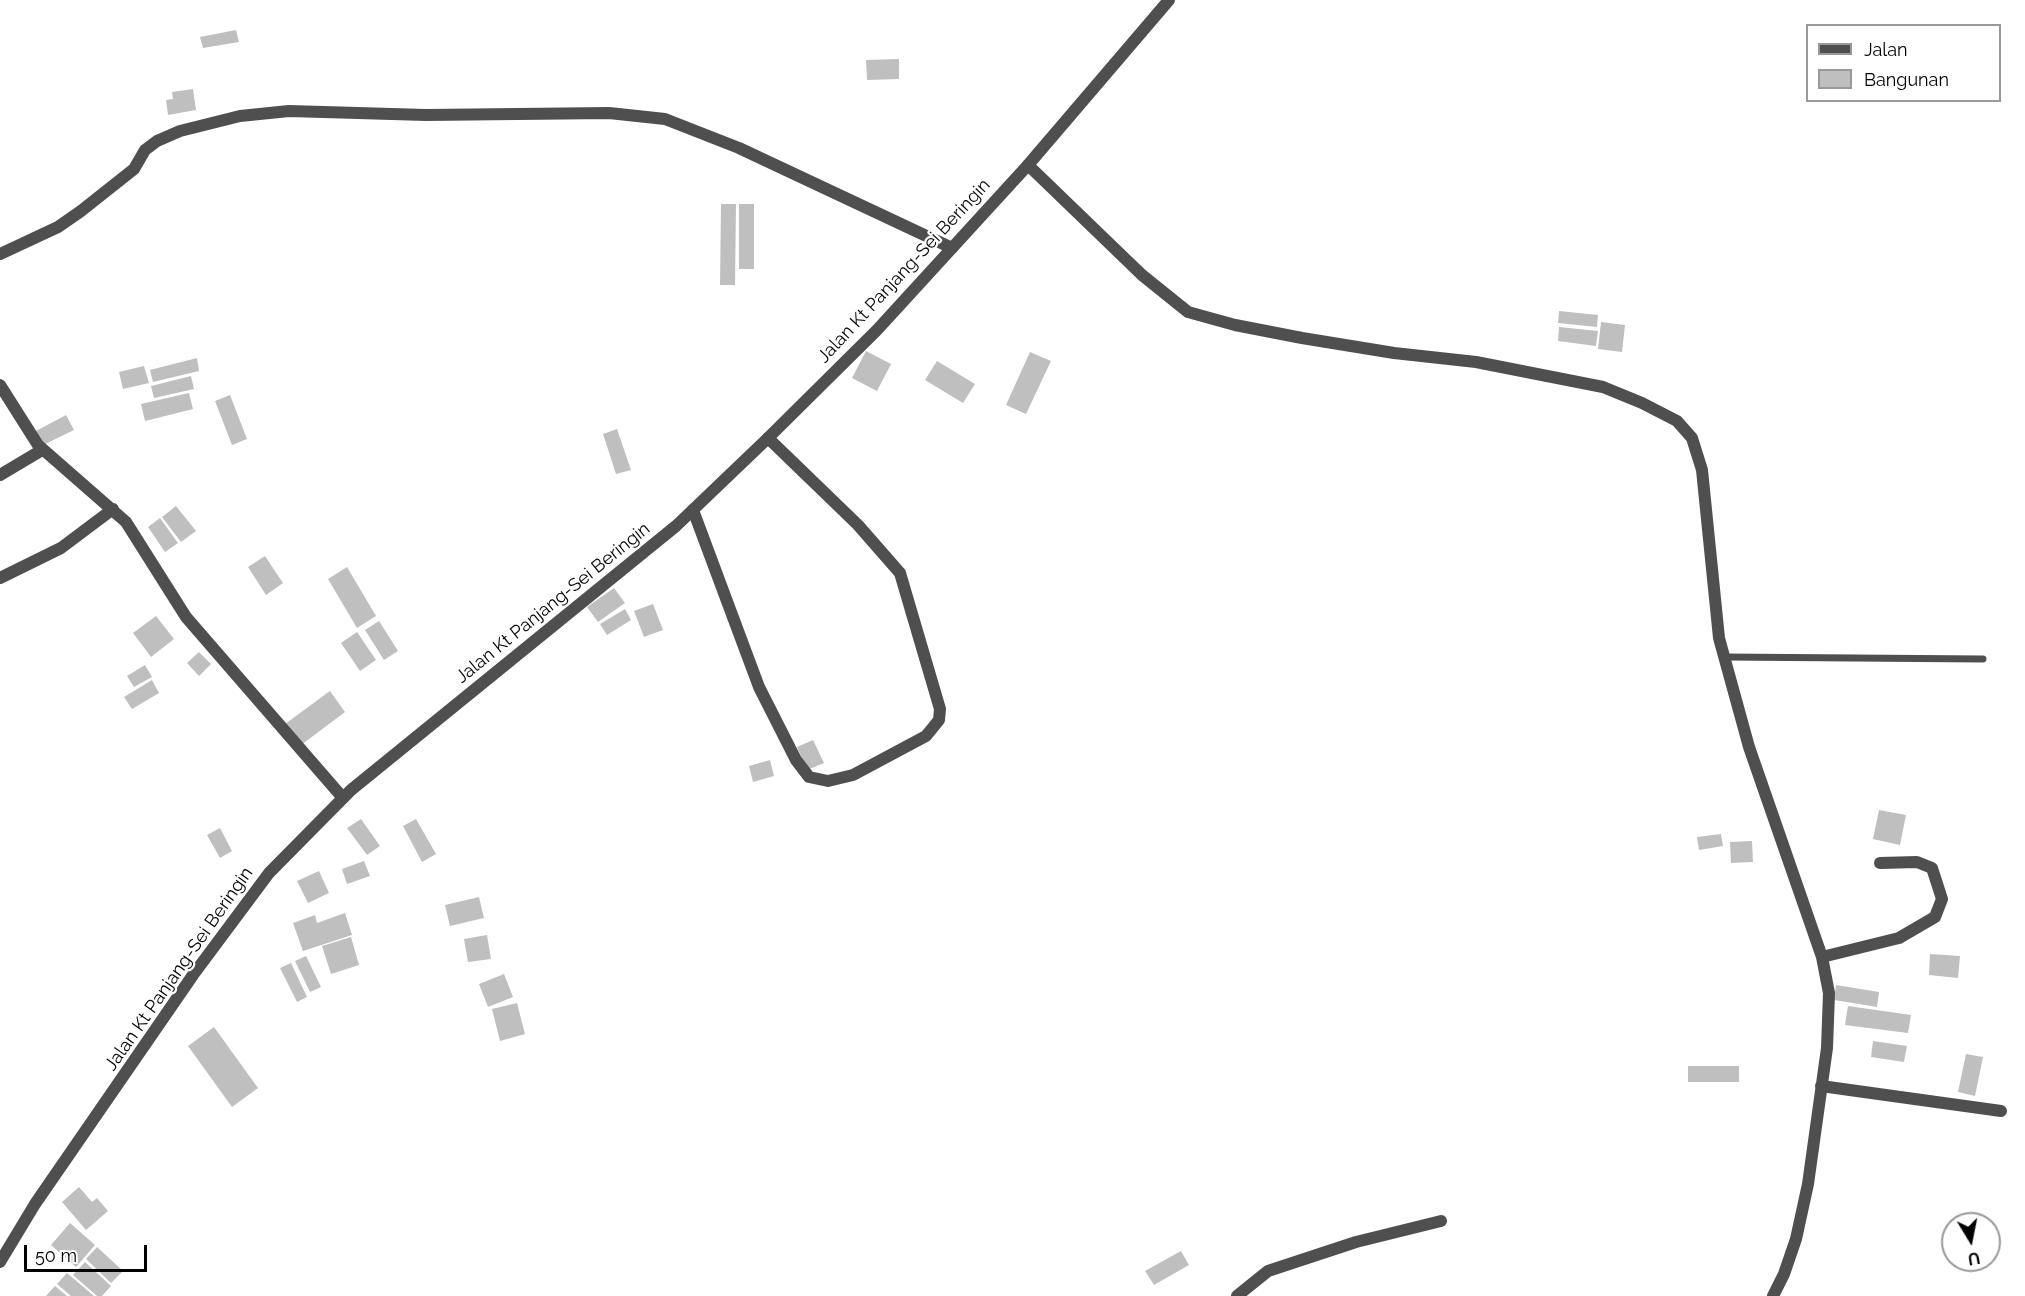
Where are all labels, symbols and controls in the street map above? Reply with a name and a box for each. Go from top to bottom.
legend [1806,24,2001,102]
text: Jalan [1864,39,1908,60]
text: Bangunan [1864,69,1949,90]
street label: Jalan Kt Panjang-Sei Beringin [813,175,995,367]
street label: Jalan Kt Panjang-Sei Beringin [452,518,654,688]
street label: Jalan Kt Panjang-Sei Beringin [100,863,258,1075]
north arrow [1941,1212,2001,1272]
scale bar [27,1233,150,1271]
text: 50 m [35,1245,77,1266]
text: U [1966,1248,1981,1269]

